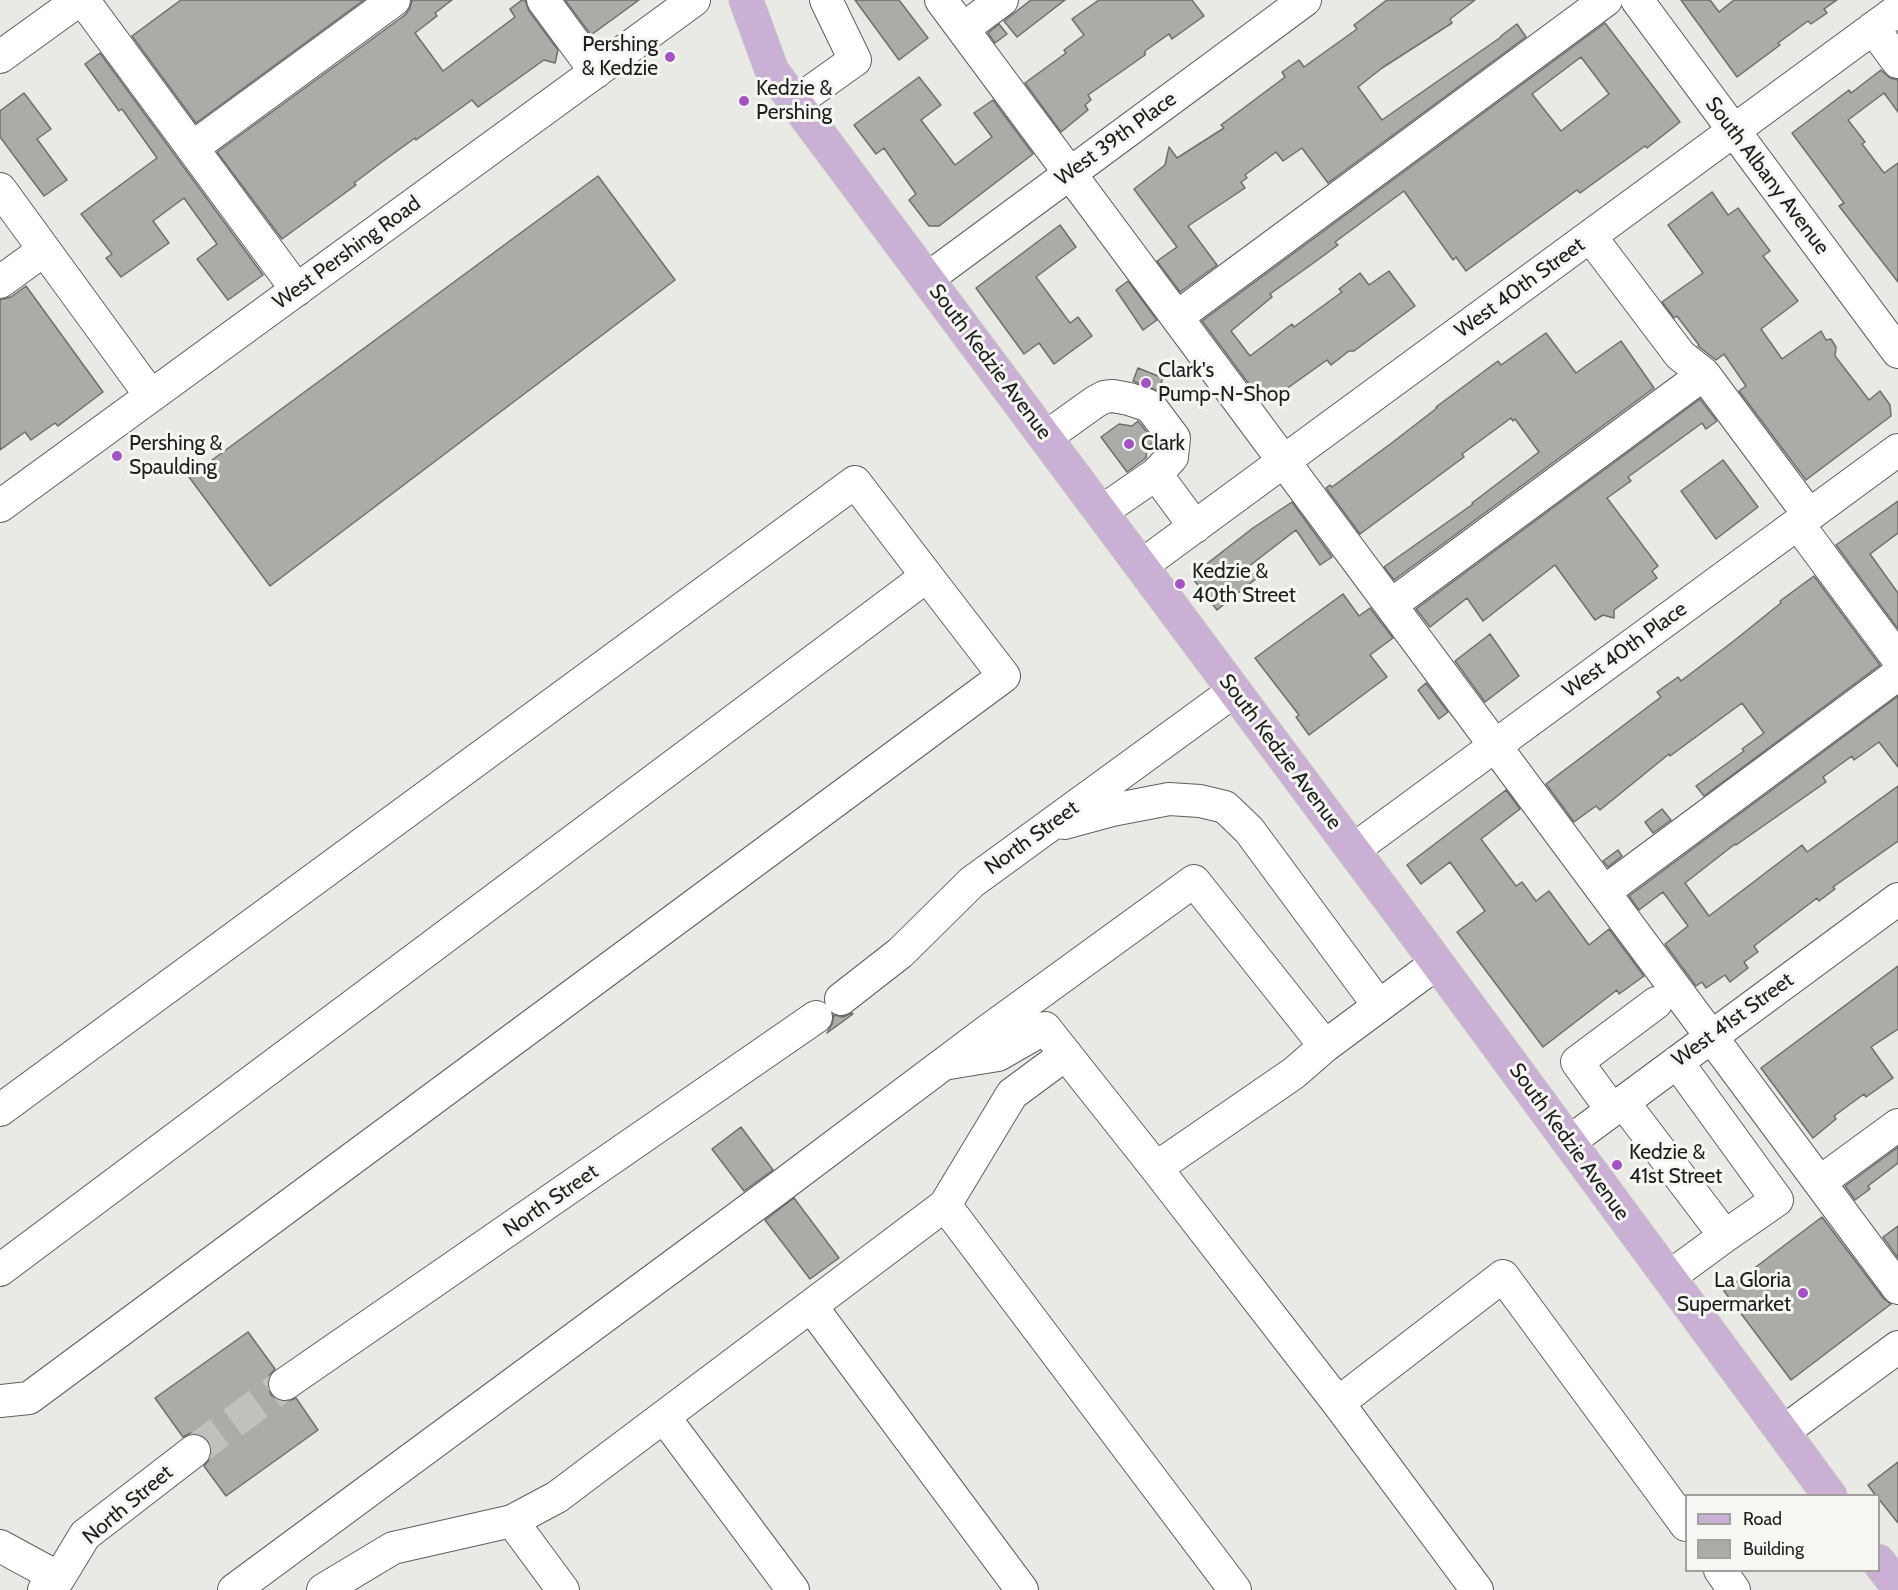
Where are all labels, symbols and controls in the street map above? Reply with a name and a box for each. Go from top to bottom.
place label: Pershing & Kedzie [582,32,658,82]
marker: Pershing & Kedzie [663,50,677,64]
place label: Kedzie & Pershing [756,76,832,126]
street label: West 39th Place [1050,87,1182,191]
street label: South Albany Avenue [1700,92,1834,260]
marker: Kedzie & Pershing [737,94,751,108]
street label: West Pershing Road [268,191,426,315]
street label: West 40th Street [1450,232,1590,344]
street label: South Kedzie Avenue [923,279,1057,445]
place label: Clark's Pump-N-Shop [1158,358,1290,408]
marker: Clark's Pump-N-Shop [1139,376,1153,390]
place label: Pershing & Spaulding [129,431,222,481]
place label: Clark [1141,431,1185,457]
marker: Clark [1122,437,1136,451]
marker: Pershing & Spaulding [110,449,124,463]
place label: Kedzie & 40th Street [1192,559,1296,609]
marker: Kedzie & 40th Street [1173,577,1187,591]
street label: West 40th Place [1558,596,1692,704]
street label: South Kedzie Avenue [1213,669,1347,835]
street label: North Street [980,796,1084,880]
street label: West 41st Street [1667,968,1799,1072]
street label: South Kedzie Avenue [1504,1059,1634,1225]
place label: Kedzie & 41st Street [1629,1140,1722,1190]
marker: Kedzie & 41st Street [1610,1158,1624,1172]
street label: North Street [499,1159,603,1243]
place label: La Gloria Supermarket [1677,1268,1791,1318]
marker: La Gloria Supermarket [1796,1286,1810,1300]
street label: North Street [78,1460,178,1550]
legend [1685,1494,1880,1572]
text: Road [1743,1508,1782,1530]
text: Building [1743,1538,1804,1560]

